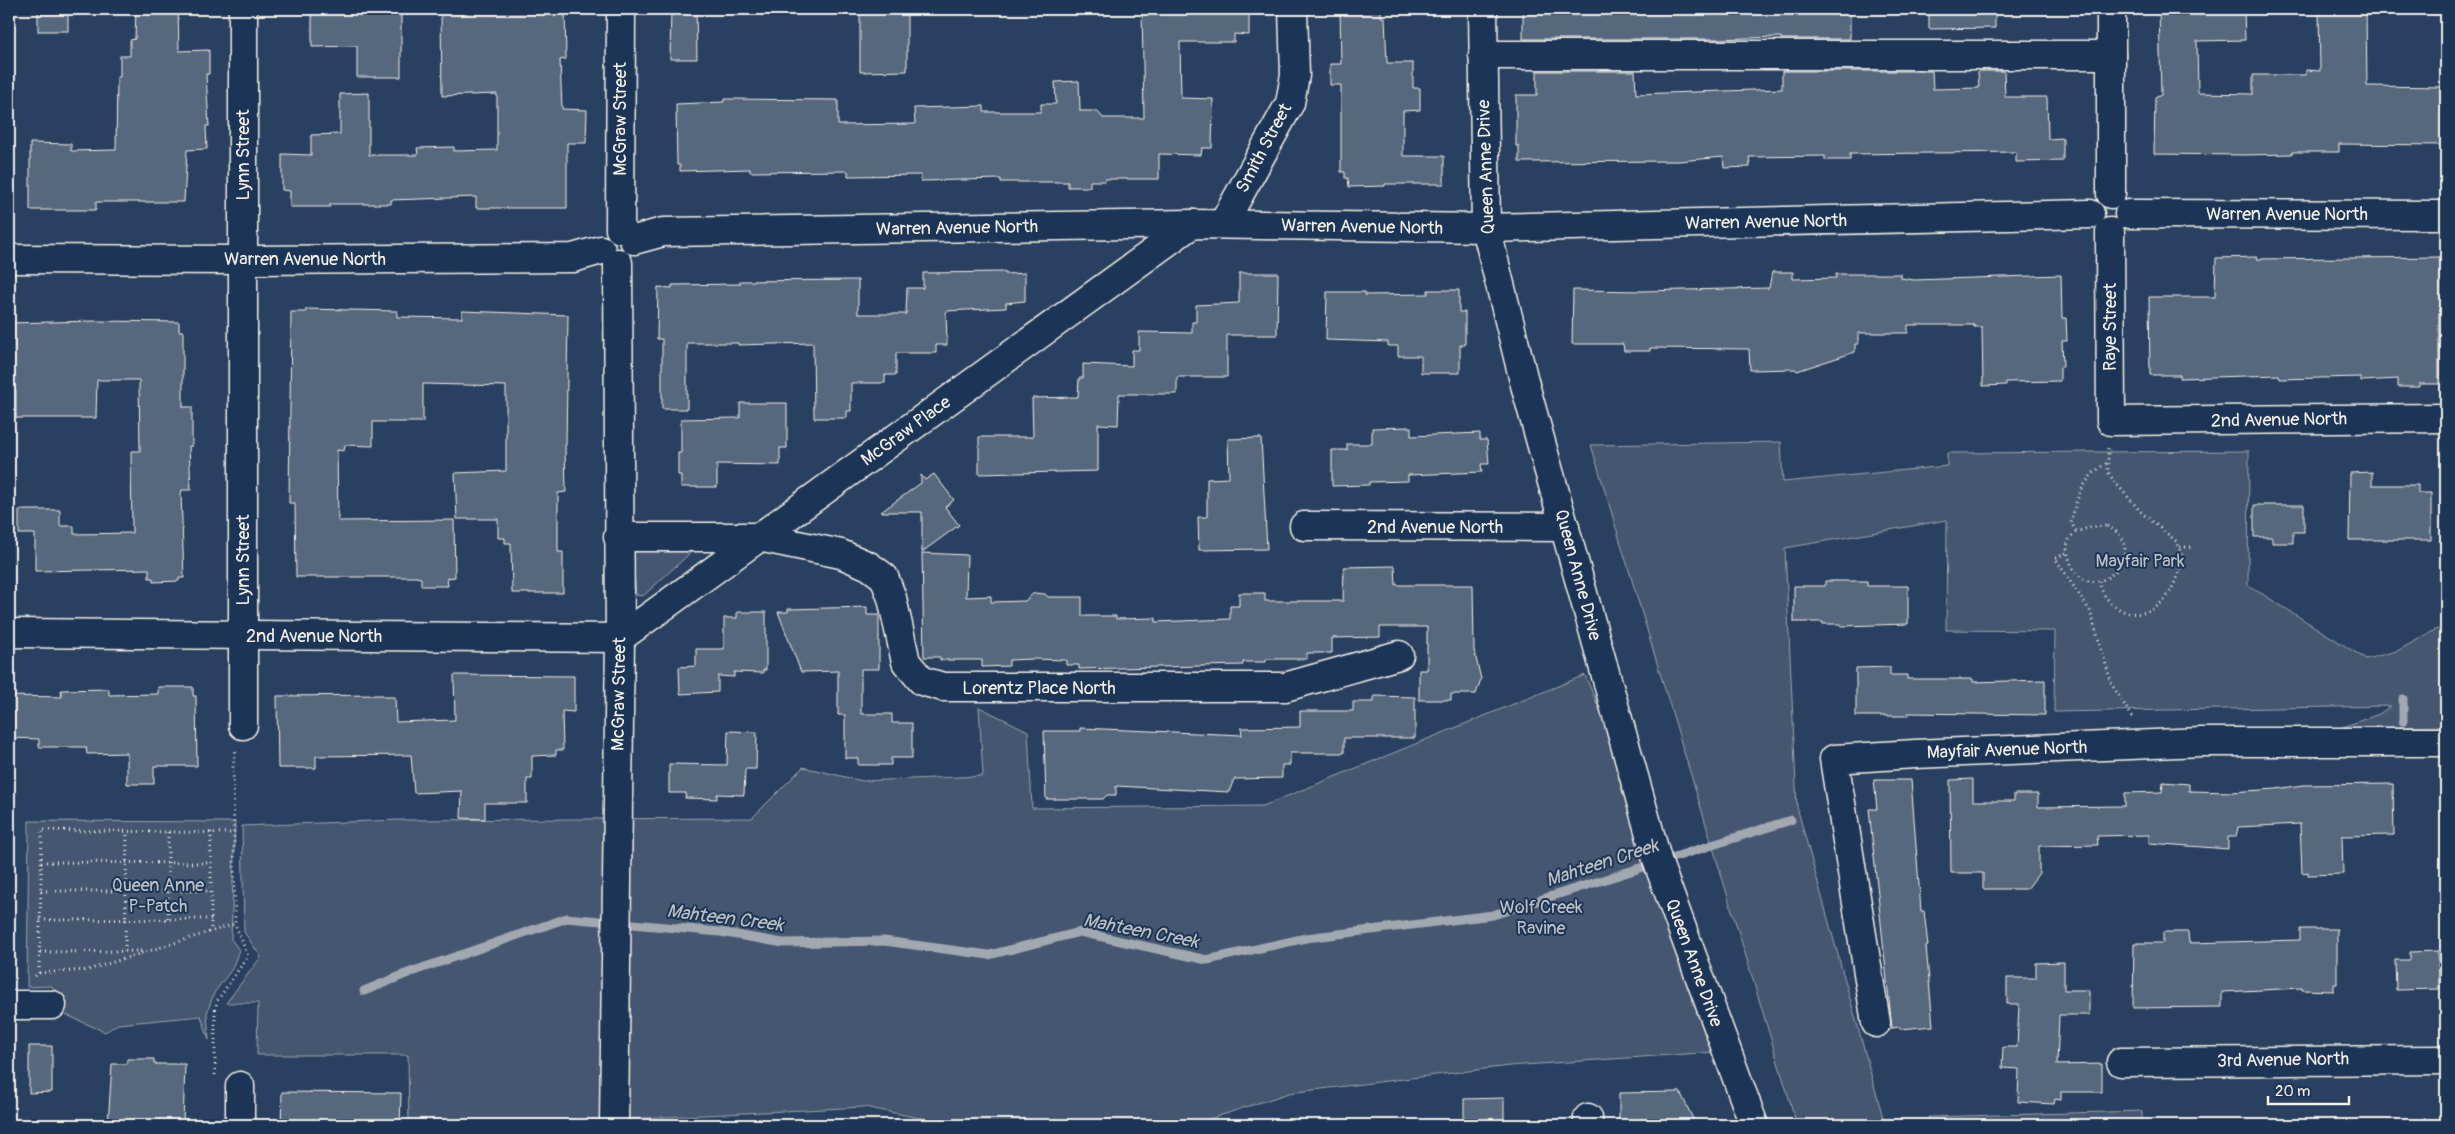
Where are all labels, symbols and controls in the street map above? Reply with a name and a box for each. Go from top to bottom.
street label: McGraw Street [609,61,632,176]
street label: Smith Street [1231,99,1298,197]
street label: Queen Anne Drive [1472,99,1500,235]
street label: Lynn Street [232,109,255,200]
street label: Warren Avenue North [2206,203,2368,226]
street label: Warren Avenue North [1685,209,1847,235]
street label: Warren Avenue North [1281,214,1443,240]
street label: Warren Avenue North [876,215,1038,241]
street label: Warren Avenue North [224,248,386,271]
street label: Raye Street [2099,282,2122,371]
street label: McGraw Place [857,391,956,471]
street label: 2nd Avenue North [2211,407,2347,433]
street label: Queen Anne Drive [1549,507,1607,643]
street label: Lynn Street [232,514,255,605]
street label: 2nd Avenue North [1367,516,1503,539]
park label: Mayfair Park [2095,550,2185,573]
street label: 2nd Avenue North [246,625,382,648]
street label: McGraw Street [607,636,632,751]
street label: Lorentz Place North [962,677,1116,700]
street label: Mayfair Avenue North [1926,736,2088,764]
water label: Mahteen Creek [1543,833,1663,893]
park label: Queen Anne P-Patch [112,874,204,918]
park label: Wolf Creek Ravine [1500,896,1583,940]
street label: Queen Anne Drive [1660,896,1728,1030]
water label: Mahteen Creek [665,899,787,937]
water label: Mahteen Creek [1081,908,1203,954]
street label: 3rd Avenue North [2217,1047,2349,1073]
scale bar [2268,1074,2349,1106]
text: 20 m [2275,1082,2310,1101]

